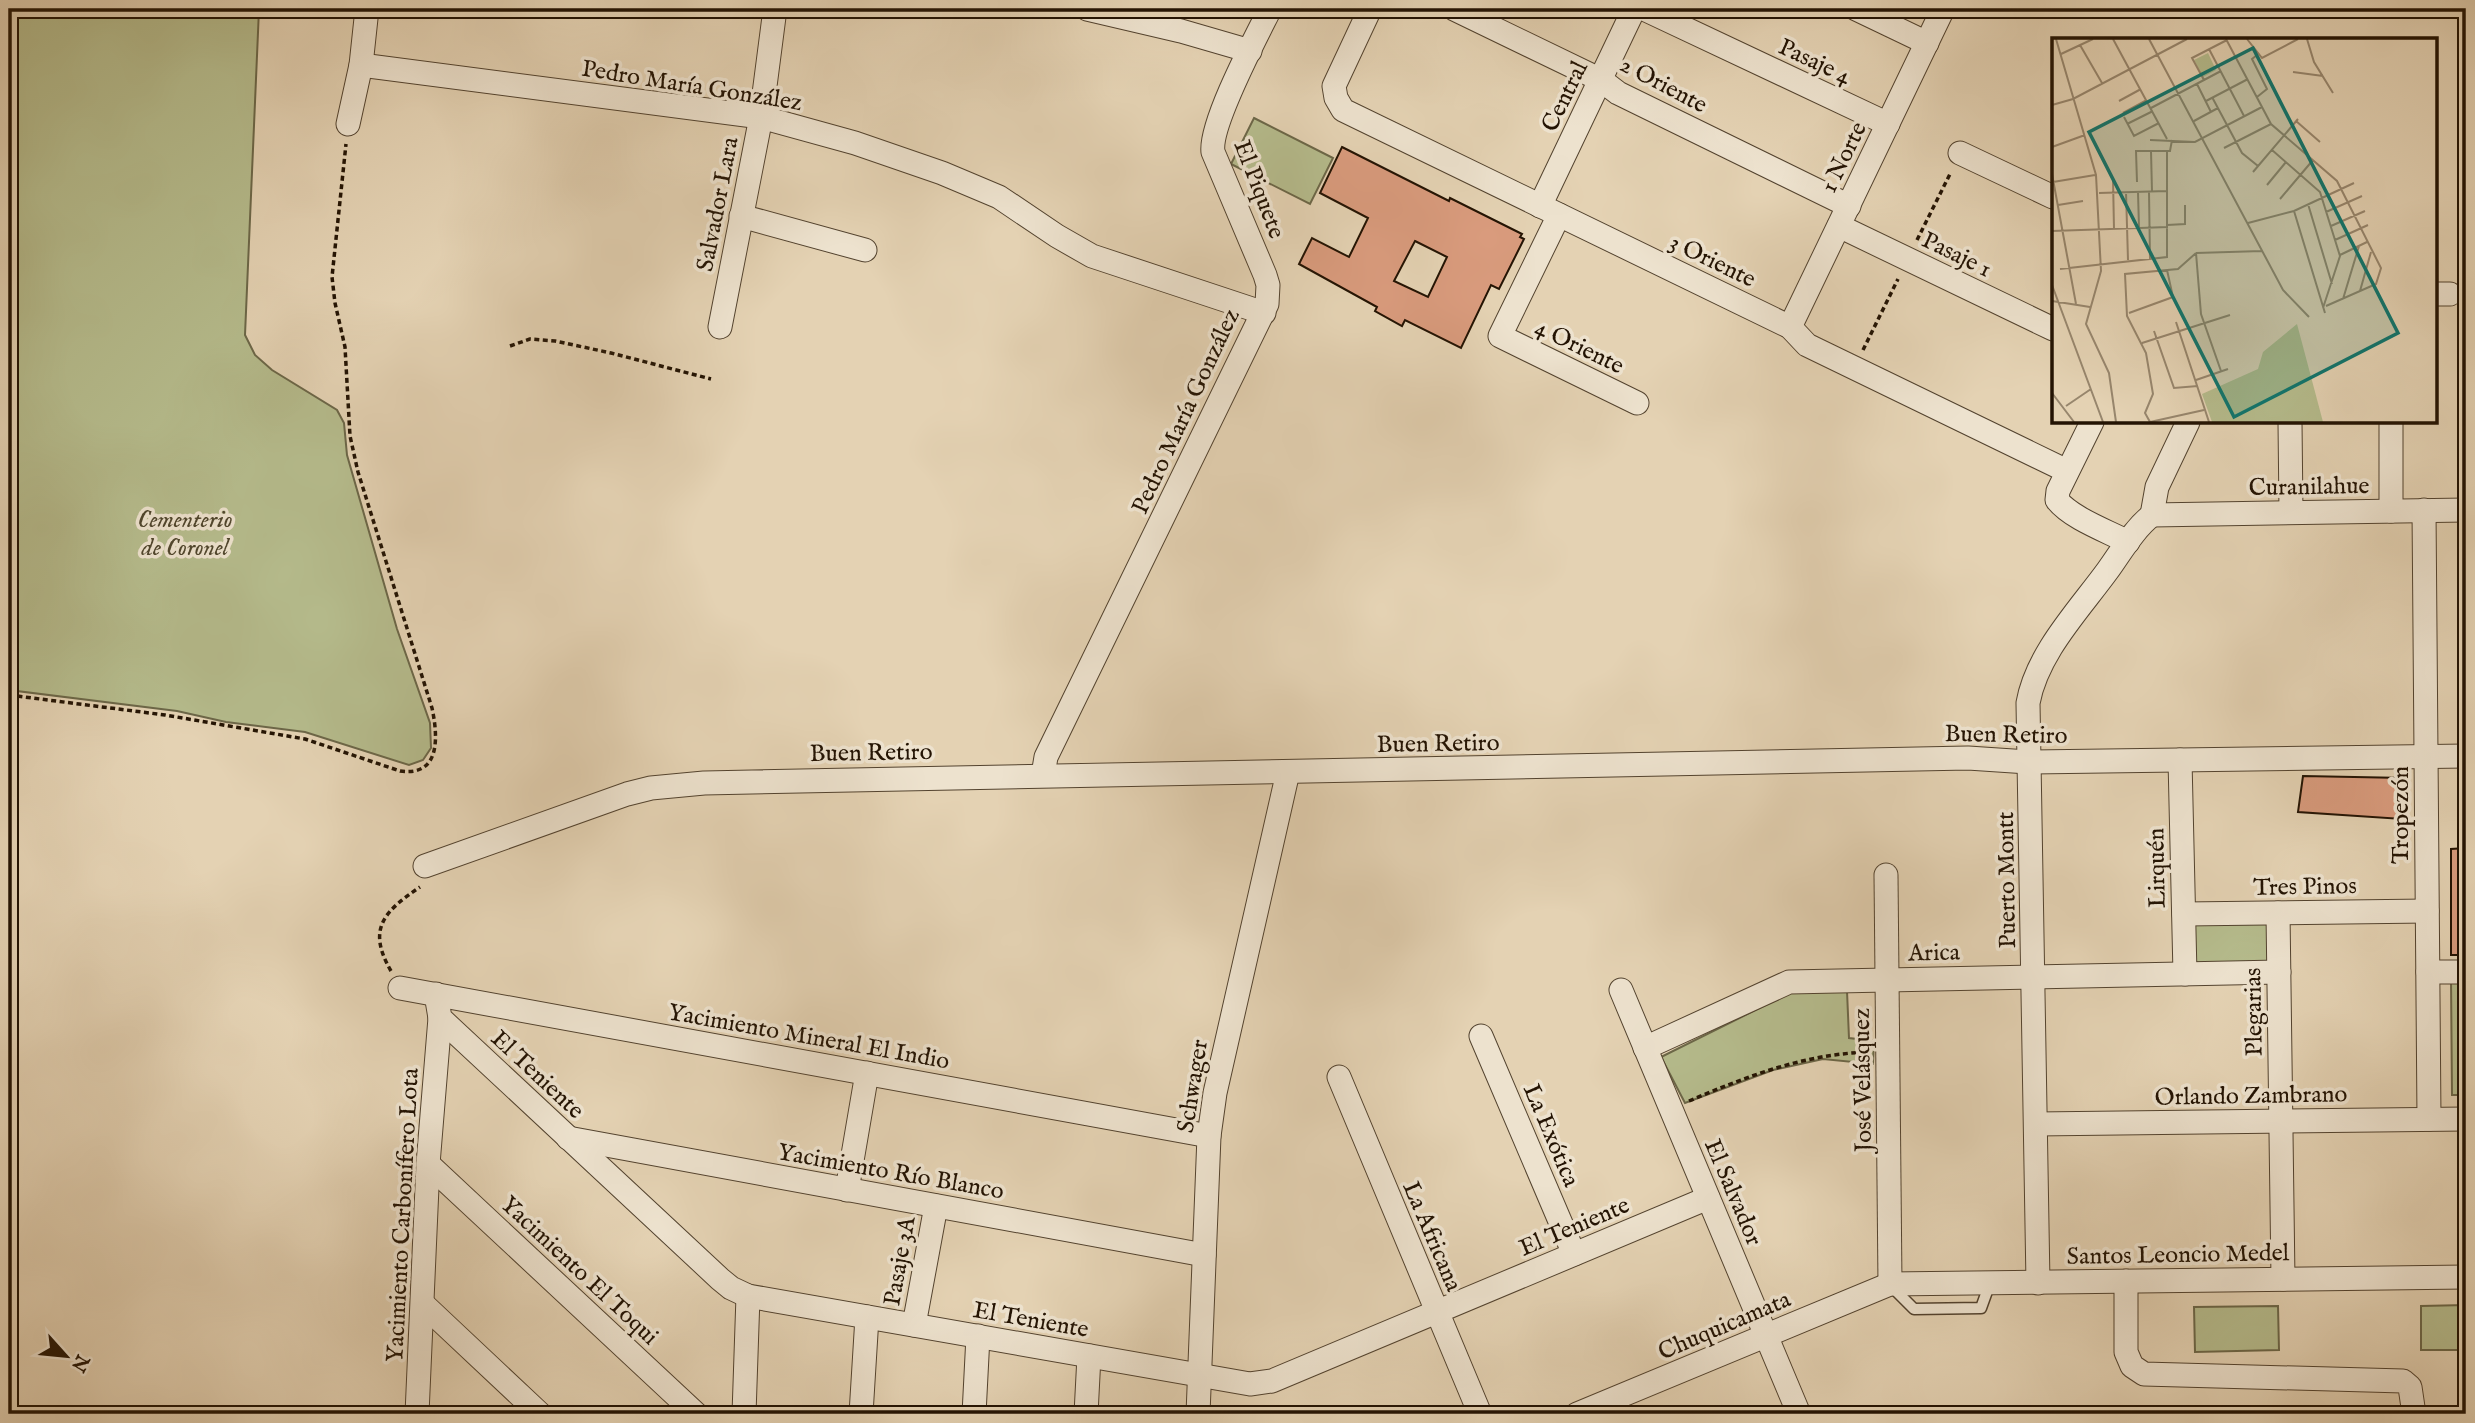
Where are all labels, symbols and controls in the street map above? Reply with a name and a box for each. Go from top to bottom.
street label: Pasaje 4 [1773,32,1856,93]
inset map [2052,38,2436,424]
street label: 2 Oriente [1614,49,1712,121]
street label: Pedro María González [579,54,804,119]
street label: Central [1535,56,1596,137]
street label: 1 Norte [1814,117,1875,198]
street label: Salvador Lara [690,134,747,274]
street label: El Piquete [1226,136,1292,243]
street label: Pasaje 1 [1916,225,1996,285]
street label: 3 Oriente [1664,227,1761,295]
street label: Pedro María González [1125,304,1248,519]
street label: 4 Oriente [1530,313,1629,382]
street label: Curanilahue [2248,471,2370,504]
park label: Cementerio de Coronel [137,505,233,564]
street label: Buen Retiro [1944,719,2068,752]
street label: Buen Retiro [1376,728,1500,761]
street label: Buen Retiro [809,737,933,770]
street label: Tropezón [2386,766,2417,864]
street label: Puerto Montt [1991,811,2024,949]
street label: Lirquén [2141,827,2174,908]
street label: Tres Pinos [2253,871,2357,904]
street label: Arica [1907,938,1961,969]
street label: Plegarias [2238,967,2271,1057]
street label: Yacimiento Mineral El Indio [666,997,952,1078]
street label: José Velásquez [1847,1008,1880,1155]
street label: El Teniente [484,1024,590,1126]
street label: Schwager [1171,1037,1216,1135]
street label: Yacimiento Carbonífero Lota [380,1067,427,1363]
street label: La Exótica [1515,1079,1586,1192]
street label: Orlando Zambrano [2154,1079,2348,1114]
street label: El Salvador [1696,1135,1769,1251]
street label: Yacimiento Río Blanco [775,1137,1006,1208]
street label: La Africana [1395,1177,1469,1297]
street label: Yacimiento El Toqui [493,1190,665,1352]
street label: El Teniente [1515,1190,1634,1264]
street label: Pasaje 3A [877,1213,924,1308]
street label: Santos Leoncio Medel [2066,1238,2290,1273]
street label: Chuquicamata [1654,1284,1796,1368]
street label: El Teniente [970,1295,1091,1346]
north arrow [32,1322,102,1392]
text: N [65,1349,94,1376]

